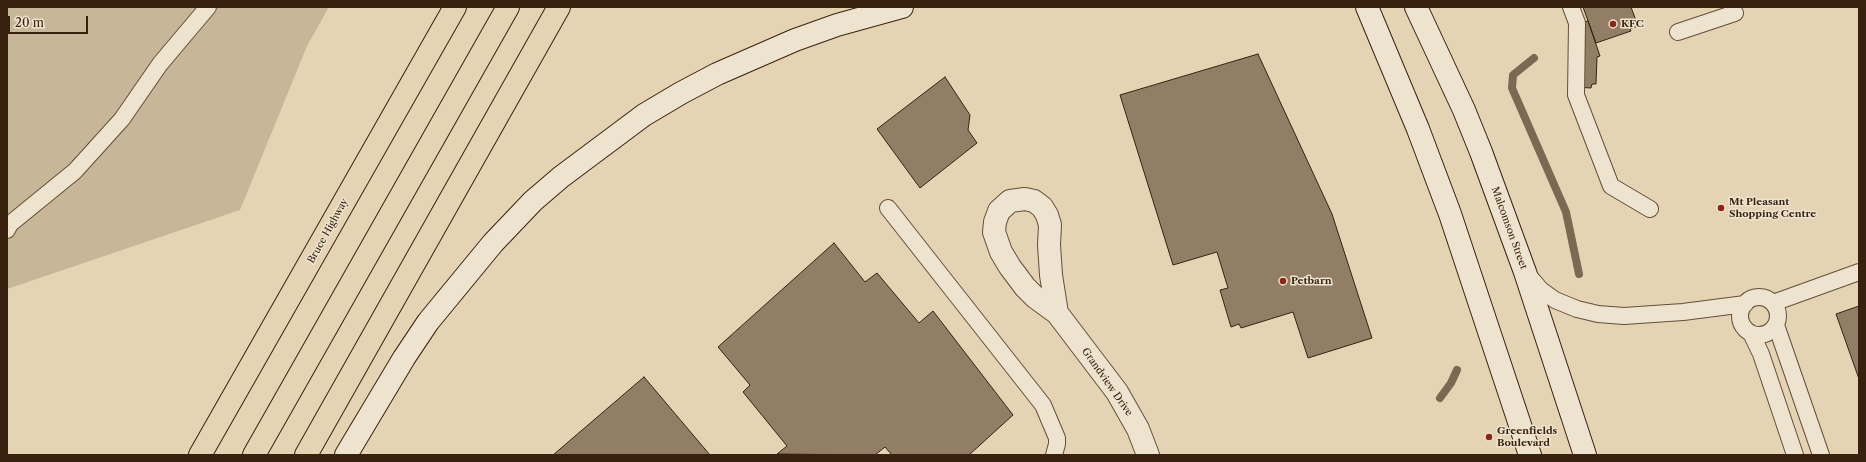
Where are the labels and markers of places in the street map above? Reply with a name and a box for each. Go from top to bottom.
place label: KFC [1621,18,1644,30]
marker: KFC [1608,19,1618,29]
place label: Mt Pleasant Shopping Centre [1729,196,1816,220]
marker: Mt Pleasant Shopping Centre [1716,203,1726,213]
place label: Petbarn [1291,275,1332,287]
marker: Petbarn [1278,276,1288,286]
place label: Greenfields Boulevard [1497,425,1557,448]
marker: Greenfields Boulevard [1484,432,1494,442]

